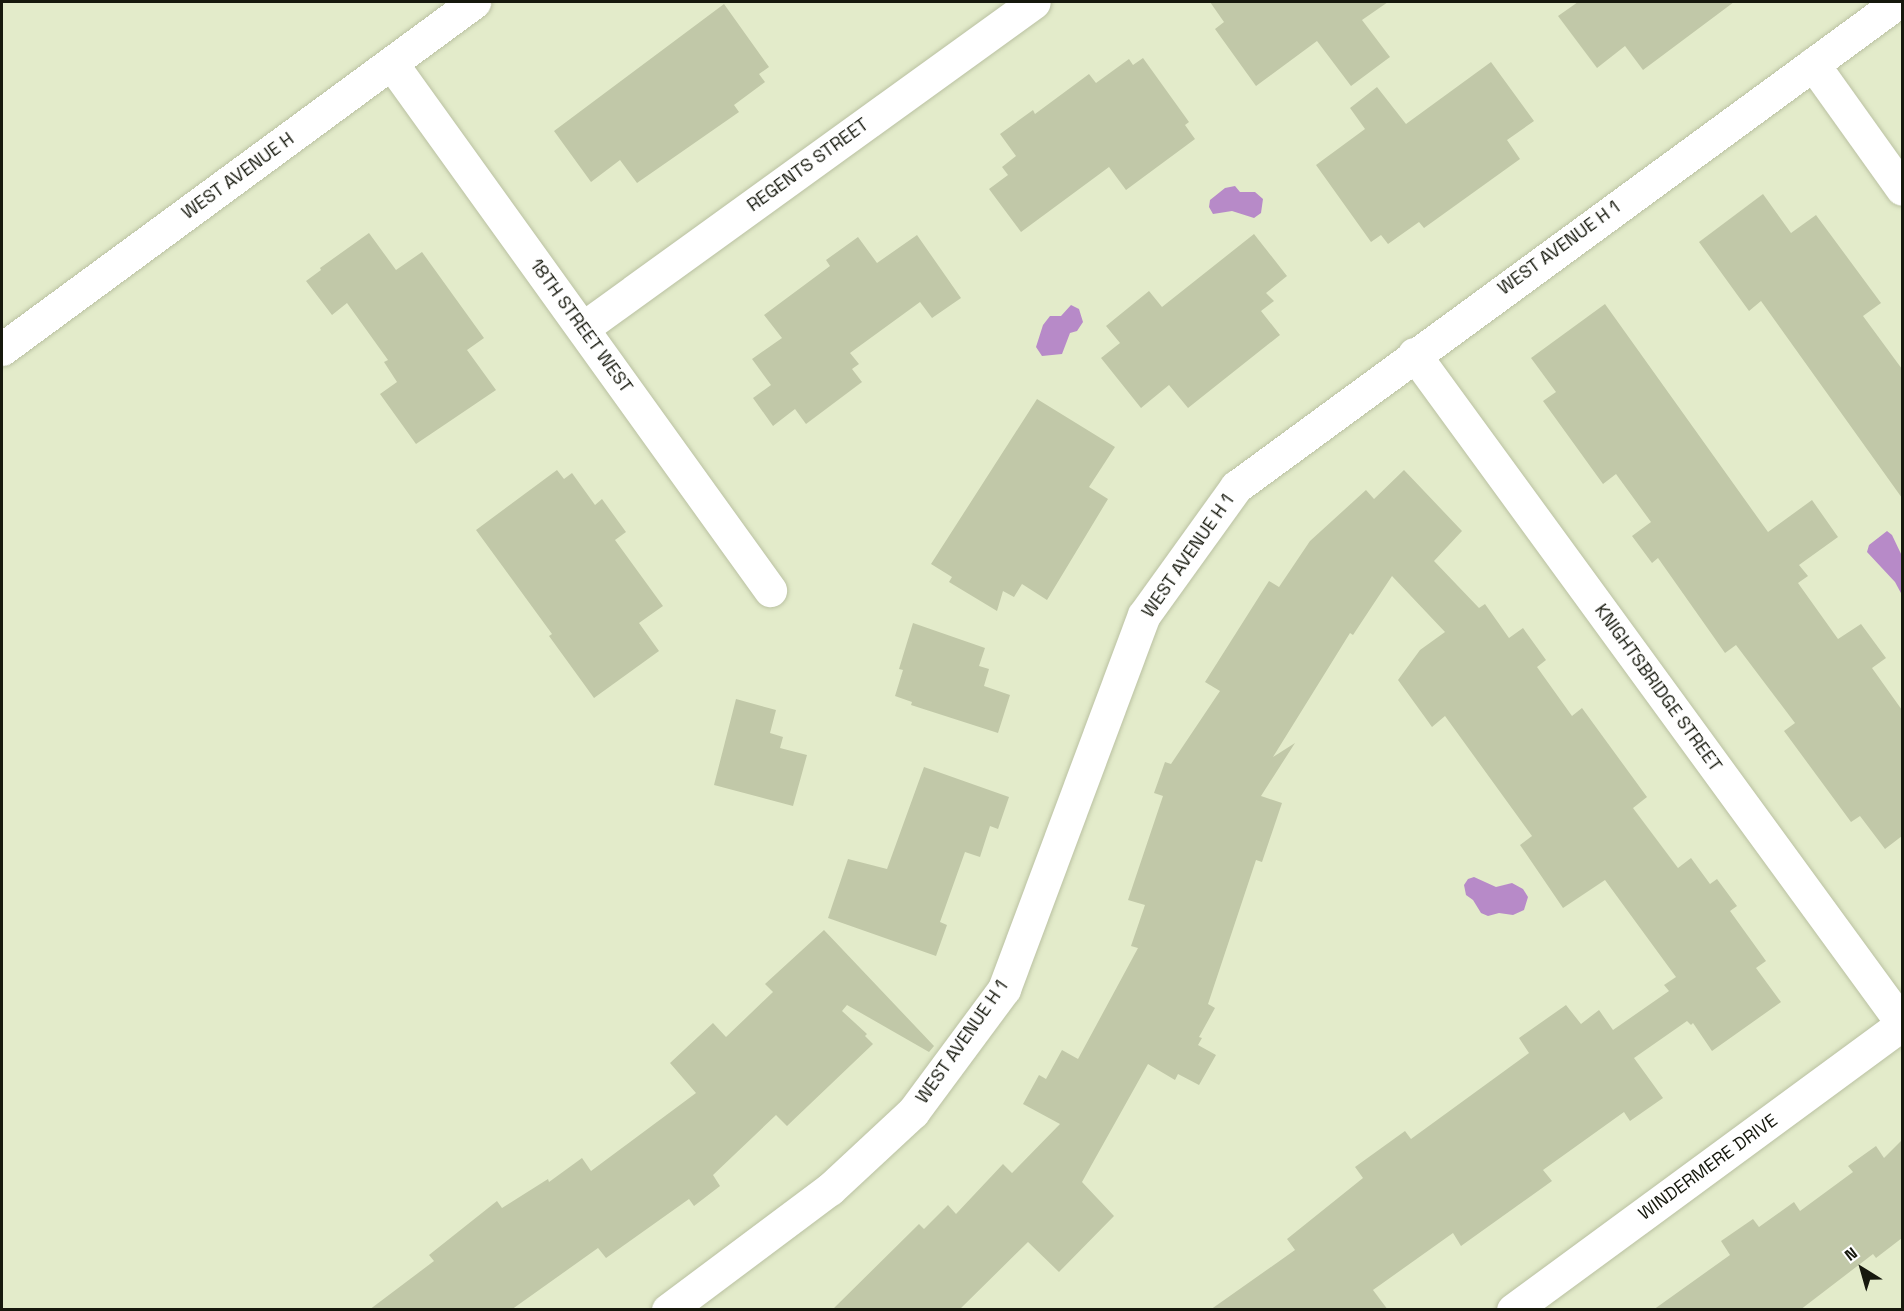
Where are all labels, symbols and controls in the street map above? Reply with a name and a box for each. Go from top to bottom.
street label: REGENTS STREET [743,114,873,216]
street label: WEST AVENUE H [178,128,298,224]
street label: WEST AVENUE H 1 [1494,196,1624,300]
street label: 18TH STREET WEST [525,255,637,397]
street label: WEST AVENUE H 1 [1137,490,1239,622]
street label: KNIGHTSBRIDGE STREET [1590,600,1726,776]
street label: WEST AVENUE H 1 [911,976,1013,1108]
street label: WINDERMERE DRIVE [1634,1109,1782,1225]
north arrow [1832,1239,1892,1299]
text: N [1840,1243,1861,1266]

